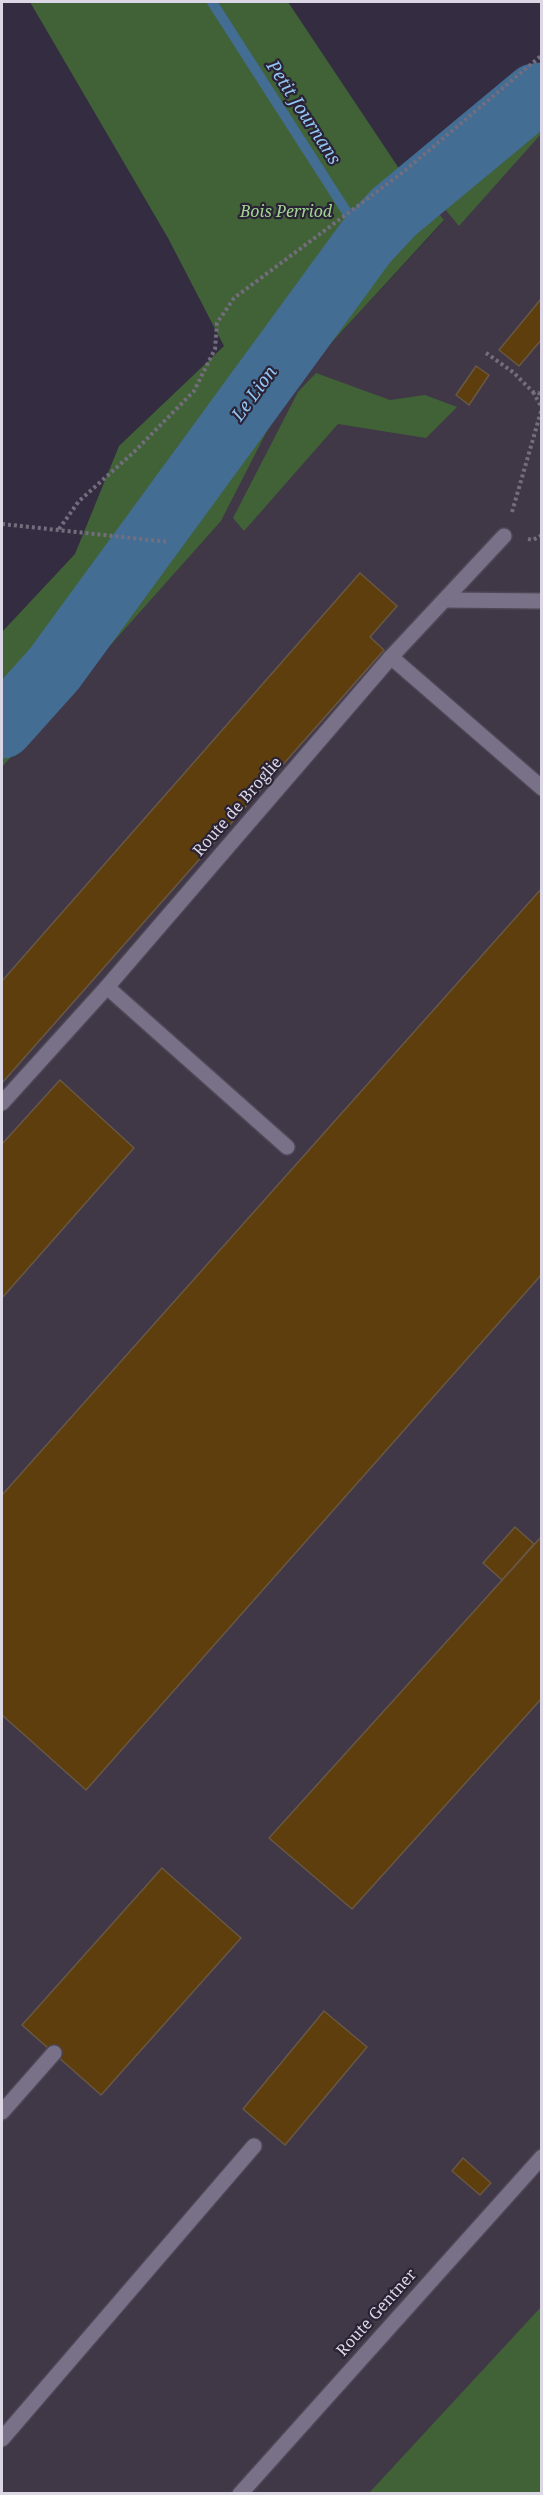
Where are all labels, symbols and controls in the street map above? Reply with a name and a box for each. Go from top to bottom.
water label: Petit Journans [261,57,345,169]
park label: Bois Perriod [240,202,332,222]
water label: Le Lion [228,362,282,426]
street label: Route de Broglie [190,753,286,861]
street label: Route Gentner [333,2265,421,2361]

